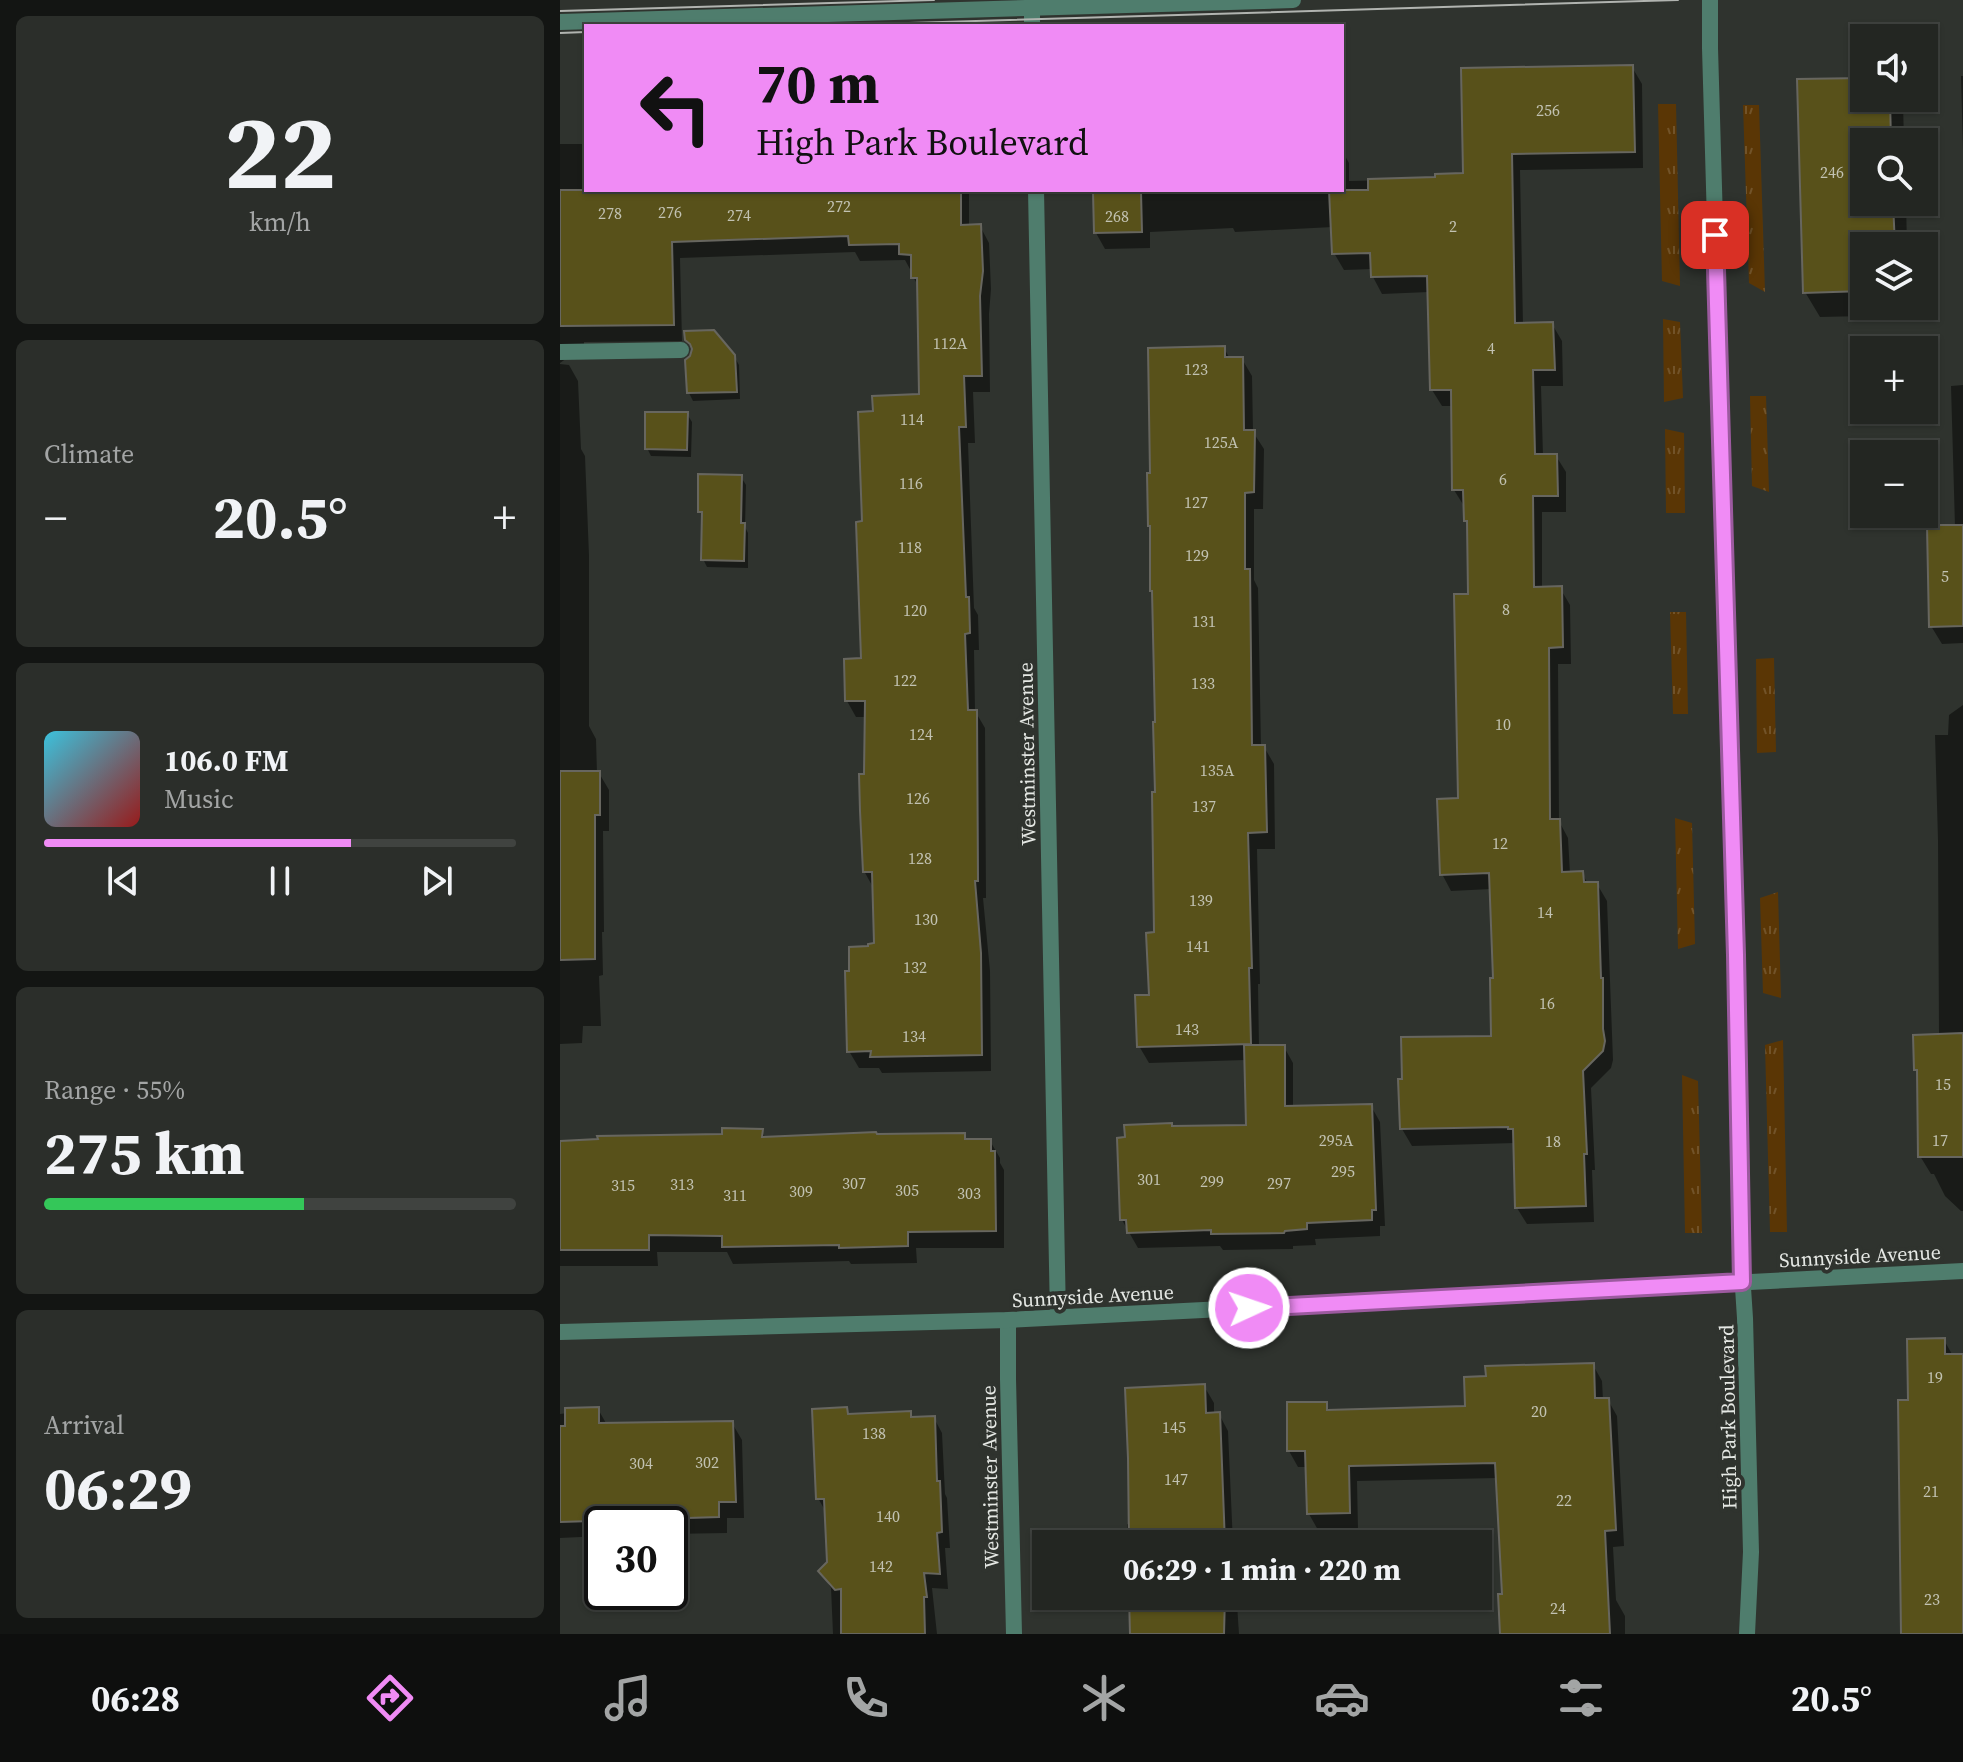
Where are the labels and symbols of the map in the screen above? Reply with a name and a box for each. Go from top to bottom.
house number: 256 [1536,99,1560,121]
house number: 246 [1820,161,1844,183]
house number: 272 [827,195,851,217]
house number: 276 [658,201,682,223]
pin [1681,201,1749,269]
house number: 278 [598,202,622,224]
house number: 274 [727,204,751,226]
house number: 268 [1105,205,1129,227]
house number: 2 [1449,215,1457,237]
house number: 112A [933,332,968,354]
house number: 4 [1487,337,1495,359]
house number: 123 [1184,358,1208,380]
house number: 114 [900,408,924,430]
house number: 125A [1204,431,1239,453]
house number: 6 [1499,468,1507,490]
house number: 116 [899,472,923,494]
house number: 127 [1184,491,1208,513]
house number: 118 [898,536,922,558]
house number: 129 [1185,544,1209,566]
house number: 5 [1941,565,1949,587]
house number: 8 [1502,598,1510,620]
house number: 120 [903,599,927,621]
house number: 131 [1192,610,1216,632]
street label: Westminster Avenue [1011,662,1043,846]
house number: 122 [893,669,917,691]
house number: 133 [1191,672,1215,694]
house number: 10 [1495,713,1511,735]
house number: 124 [909,723,933,745]
house number: 135A [1200,759,1235,781]
house number: 126 [906,787,930,809]
house number: 137 [1192,795,1216,817]
house number: 12 [1492,832,1508,854]
house number: 128 [908,847,932,869]
house number: 139 [1189,889,1213,911]
house number: 14 [1537,901,1553,923]
house number: 130 [914,908,938,930]
house number: 141 [1186,935,1210,957]
house number: 132 [903,956,927,978]
house number: 16 [1539,992,1555,1014]
house number: 143 [1175,1018,1199,1040]
house number: 134 [902,1025,926,1047]
house number: 15 [1935,1073,1951,1095]
house number: 295A [1319,1129,1354,1151]
house number: 17 [1932,1129,1948,1151]
house number: 18 [1545,1130,1561,1152]
house number: 295 [1331,1160,1355,1182]
house number: 301 [1137,1168,1161,1190]
house number: 299 [1200,1170,1224,1192]
house number: 307 [842,1172,866,1194]
house number: 297 [1267,1172,1291,1194]
house number: 313 [670,1173,694,1195]
house number: 315 [611,1174,635,1196]
house number: 305 [895,1179,919,1201]
house number: 309 [789,1180,813,1202]
house number: 303 [957,1182,981,1204]
house number: 311 [723,1184,747,1206]
street label: Sunnyside Avenue [1778,1238,1942,1274]
position arrow [1207,1266,1291,1350]
street label: Sunnyside Avenue [1011,1278,1175,1314]
street label: High Park Boulevard [1712,1324,1744,1510]
house number: 19 [1927,1366,1943,1388]
street label: Westminster Avenue [974,1385,1006,1569]
house number: 20 [1531,1400,1547,1422]
house number: 145 [1162,1416,1186,1438]
house number: 138 [862,1422,886,1444]
house number: 302 [695,1451,719,1473]
house number: 304 [629,1452,653,1474]
house number: 147 [1164,1468,1188,1490]
house number: 21 [1923,1480,1939,1502]
house number: 22 [1556,1489,1572,1511]
house number: 140 [876,1505,900,1527]
speed limit sign: 30 [584,1506,688,1610]
house number: 142 [869,1555,893,1577]
house number: 23 [1924,1588,1940,1610]
house number: 24 [1550,1597,1566,1619]

